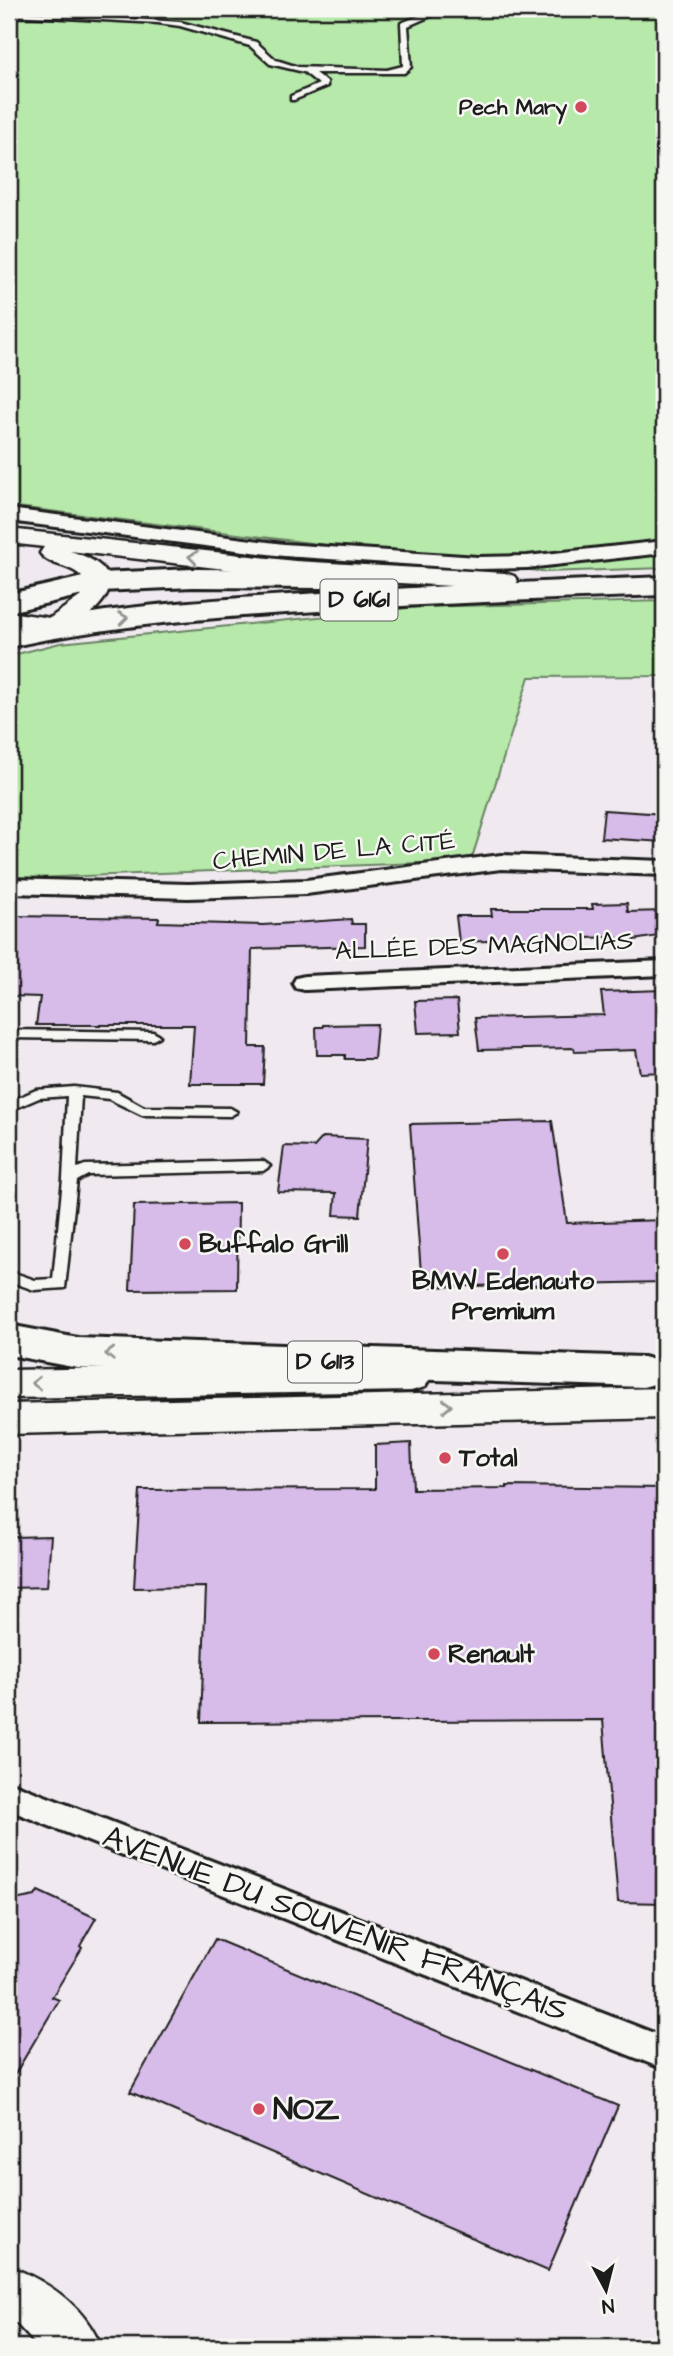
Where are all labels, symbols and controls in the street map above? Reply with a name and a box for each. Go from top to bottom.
place label: Pech Mary [459,93,567,125]
marker: Pech Mary [573,99,589,115]
one-way arrow [187,550,199,565]
road number: D 6161 [320,580,398,620]
one-way arrow [117,610,128,625]
street label: CHEMIN DE LA CITÉ [211,822,457,880]
street label: ALLÉE DES MAGNOLIAS [334,923,634,969]
place label: Buffalo Grill [199,1226,348,1262]
marker: Buffalo Grill [177,1236,193,1252]
marker: BMW Edenauto Premium [495,1246,511,1262]
place label: BMW Edenauto Premium [412,1263,594,1329]
road number: D 6113 [288,1342,362,1382]
one-way arrow [104,1347,115,1362]
one-way arrow [30,1376,41,1391]
one-way arrow [442,1399,453,1414]
place label: Total [458,1440,518,1476]
marker: Total [437,1450,453,1466]
place label: Renault [448,1636,535,1672]
marker: Renault [426,1646,442,1662]
street label: AVENUE DU SOUVENIR FRANÇAIS [96,1814,574,2034]
place label: NOZ [273,2087,340,2132]
marker: NOZ [251,2101,267,2117]
north arrow [572,2254,642,2324]
text: N [600,2291,615,2320]

